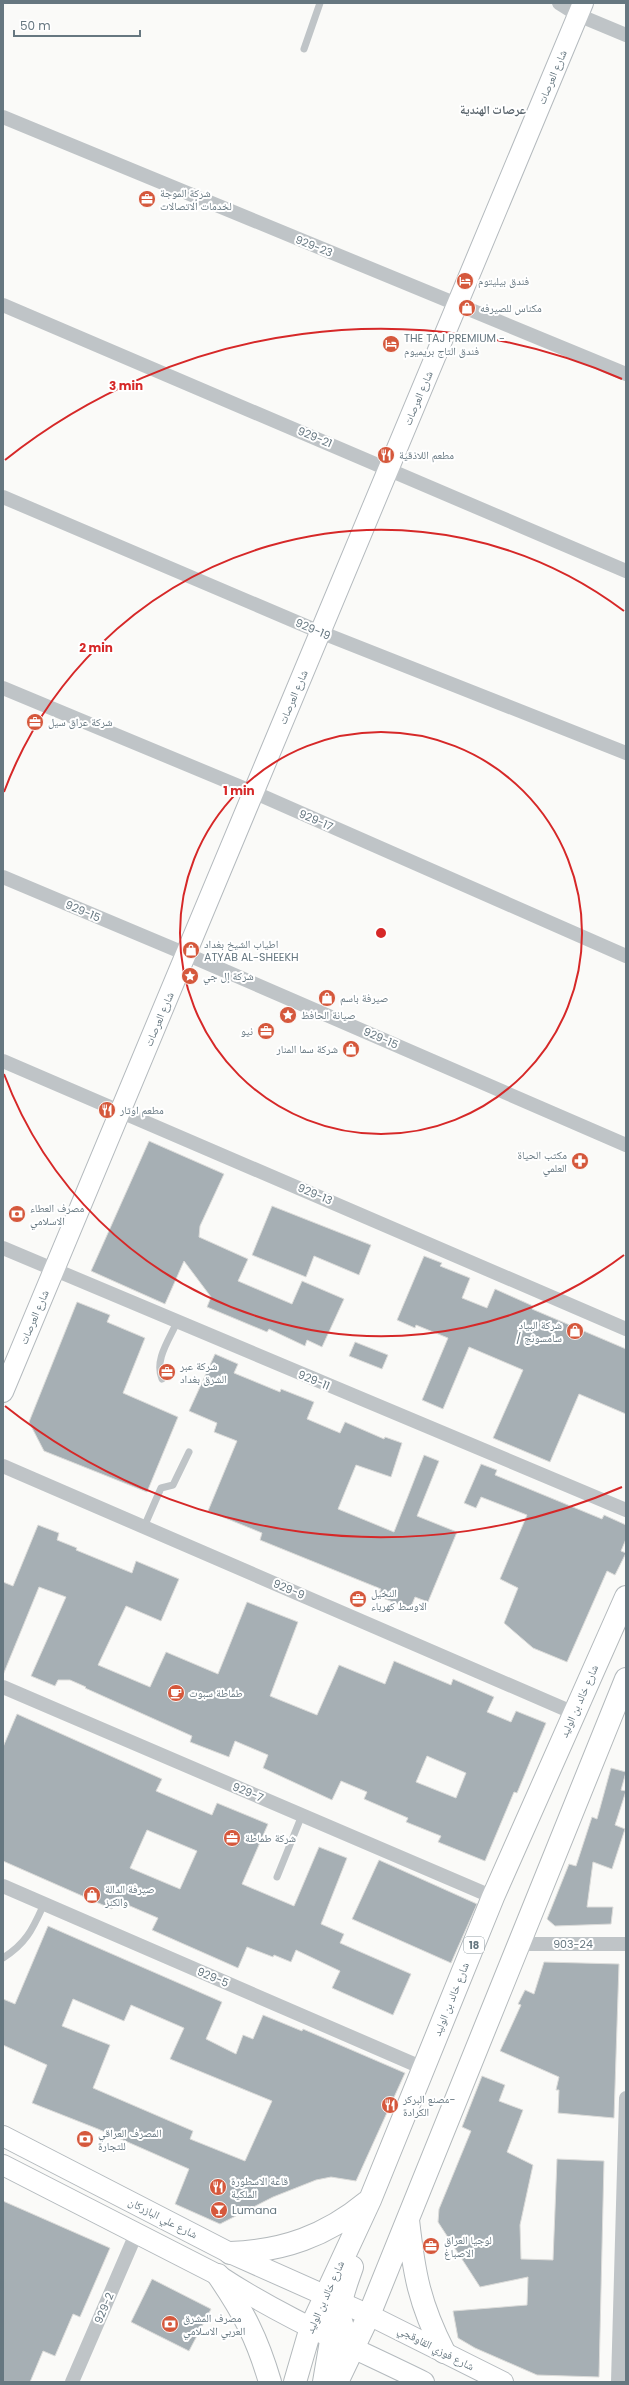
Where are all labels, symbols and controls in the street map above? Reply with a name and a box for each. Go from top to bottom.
scale bar [14,12,140,38]
text: 50 m [20,17,51,34]
street label: شارع العرصات [533,47,571,107]
district label: عرصات الهندية [460,101,526,118]
place label: شركة الموجة لخدمات ألاتصالات [160,185,232,214]
office icon: شركة الموجة لخدمات ألاتصالات [137,189,157,209]
street label: 929-23 [293,231,335,261]
hotel icon: فندق بيليتوم [455,271,475,291]
place label: فندق بيليتوم [478,273,530,289]
shop icon: مكناس للصيرفه [457,298,477,318]
place label: مكناس للصيرفه [480,300,542,316]
place label: THE TAJ PREMIUM - فندق التاج بريميوم [404,330,505,359]
hotel icon: THE TAJ PREMIUM - فندق التاج بريميوم [381,334,401,354]
street label: شارع العرصات [399,368,437,428]
text: 3 min [109,377,143,394]
street label: 929-21 [295,423,335,451]
restaurant icon: مطعم اللاذقية [376,445,396,465]
place label: مطعم اللاذقية [399,447,454,463]
street label: 929-19 [293,614,333,644]
text: 2 min [79,639,113,656]
street label: شارع العرصات [274,667,312,727]
office icon: شركة عراق سيل [25,712,45,732]
place label: شركة عراق سيل [48,714,113,730]
text: 1 min [223,782,255,799]
street label: 929-17 [296,805,336,835]
street label: 929-15 [63,896,103,926]
centre of rings [374,926,388,940]
place label: اطياب الشيخ بغداد ATYAB AL-SHEEKH [204,936,299,965]
shop icon: اطياب الشيخ بغداد ATYAB AL-SHEEKH [181,940,201,960]
place icon: شركة إل جي [180,966,200,986]
place label: شركة إل جي [203,968,254,985]
shop icon: صيرفة باسم [317,988,337,1008]
street label: شارع العرصات [140,989,178,1049]
place label: صيرفة باسم [340,990,388,1006]
place icon: صيانة الحافظ [278,1005,298,1025]
place label: صيانة الحافظ [301,1007,356,1023]
office icon: نيو [256,1021,276,1041]
place label: نيو [241,1023,253,1039]
street label: 929-15 [361,1023,401,1053]
shop icon: شركة سما المنار [341,1039,361,1059]
place label: شركة سما المنار [276,1041,338,1057]
restaurant icon: مطعم اوتار [97,1100,117,1120]
place label: مطعم اوتار [119,1102,164,1118]
place label: مكتب الحياة العلمي [518,1147,567,1177]
pharmacy icon: مكتب الحياة العلمي [570,1151,590,1171]
street label: 929-13 [295,1180,335,1208]
place label: مصرف العطاء الاسلامي [30,1200,84,1230]
bank icon: مصرف العطاء الاسلامي [7,1204,27,1224]
street label: شارع العرصات [15,1287,53,1347]
place label: شركة البياد / سامسونج [516,1317,562,1346]
shop icon: شركة البياد / سامسونج [565,1321,585,1341]
place label: شركة عبر الشرق بغداد [179,1358,227,1387]
office icon: شركة عبر الشرق بغداد [157,1362,177,1382]
street label: 929-11 [296,1366,332,1394]
street label: 929-9 [271,1575,307,1603]
place label: النخيل الاوسط كهرباء [371,1585,427,1614]
office icon: النخيل الاوسط كهرباء [348,1589,368,1609]
street label: شارع خالد بن الوليد [556,1662,602,1740]
cafe icon: طماطة سبوت [166,1683,186,1703]
place label: طماطة سبوت [189,1685,243,1701]
street label: 929-7 [230,1778,266,1806]
office icon: شركة طماطة [222,1828,242,1848]
place label: شركة طماطة [245,1830,296,1846]
place label: صيرفة الدالة والكنز [104,1881,155,1910]
shop icon: صيرفة الدالة والكنز [82,1885,102,1905]
street label: 903-24 [553,1936,593,1952]
road number: 18 [464,1937,484,1953]
street label: شارع خالد بن الوليد [429,1960,473,2038]
street label: 929-5 [195,1963,231,1991]
place label: مصنع البركر- الكرادة [402,2091,456,2120]
restaurant icon: مصنع البركر- الكرادة [380,2095,400,2115]
place label: المصرف العراقي للتجارة [98,2125,162,2154]
bank icon: المصرف العراقي للتجارة [75,2129,95,2149]
place label: قاعة الاسطورة الملكية [231,2173,289,2202]
restaurant icon: قاعة الاسطورة الملكية [208,2177,228,2197]
street label: شارع علي البازركان [125,2194,200,2243]
bar icon: Lumana [209,2200,229,2220]
place label: Lumana [232,2202,277,2218]
place label: لوجيا العراق الاصباغ [444,2232,492,2261]
office icon: لوجيا العراق الاصباغ [421,2236,441,2256]
street label: شارع خالد بن الوليد [302,2258,348,2336]
street label: 929-2 [90,2290,118,2326]
place label: مصرف المشرق العربي الاسلامي [183,2310,245,2340]
bank icon: مصرف المشرق العربي الاسلامي [160,2314,180,2334]
street label: شارع فوزي القاوقجي [394,2322,477,2375]

